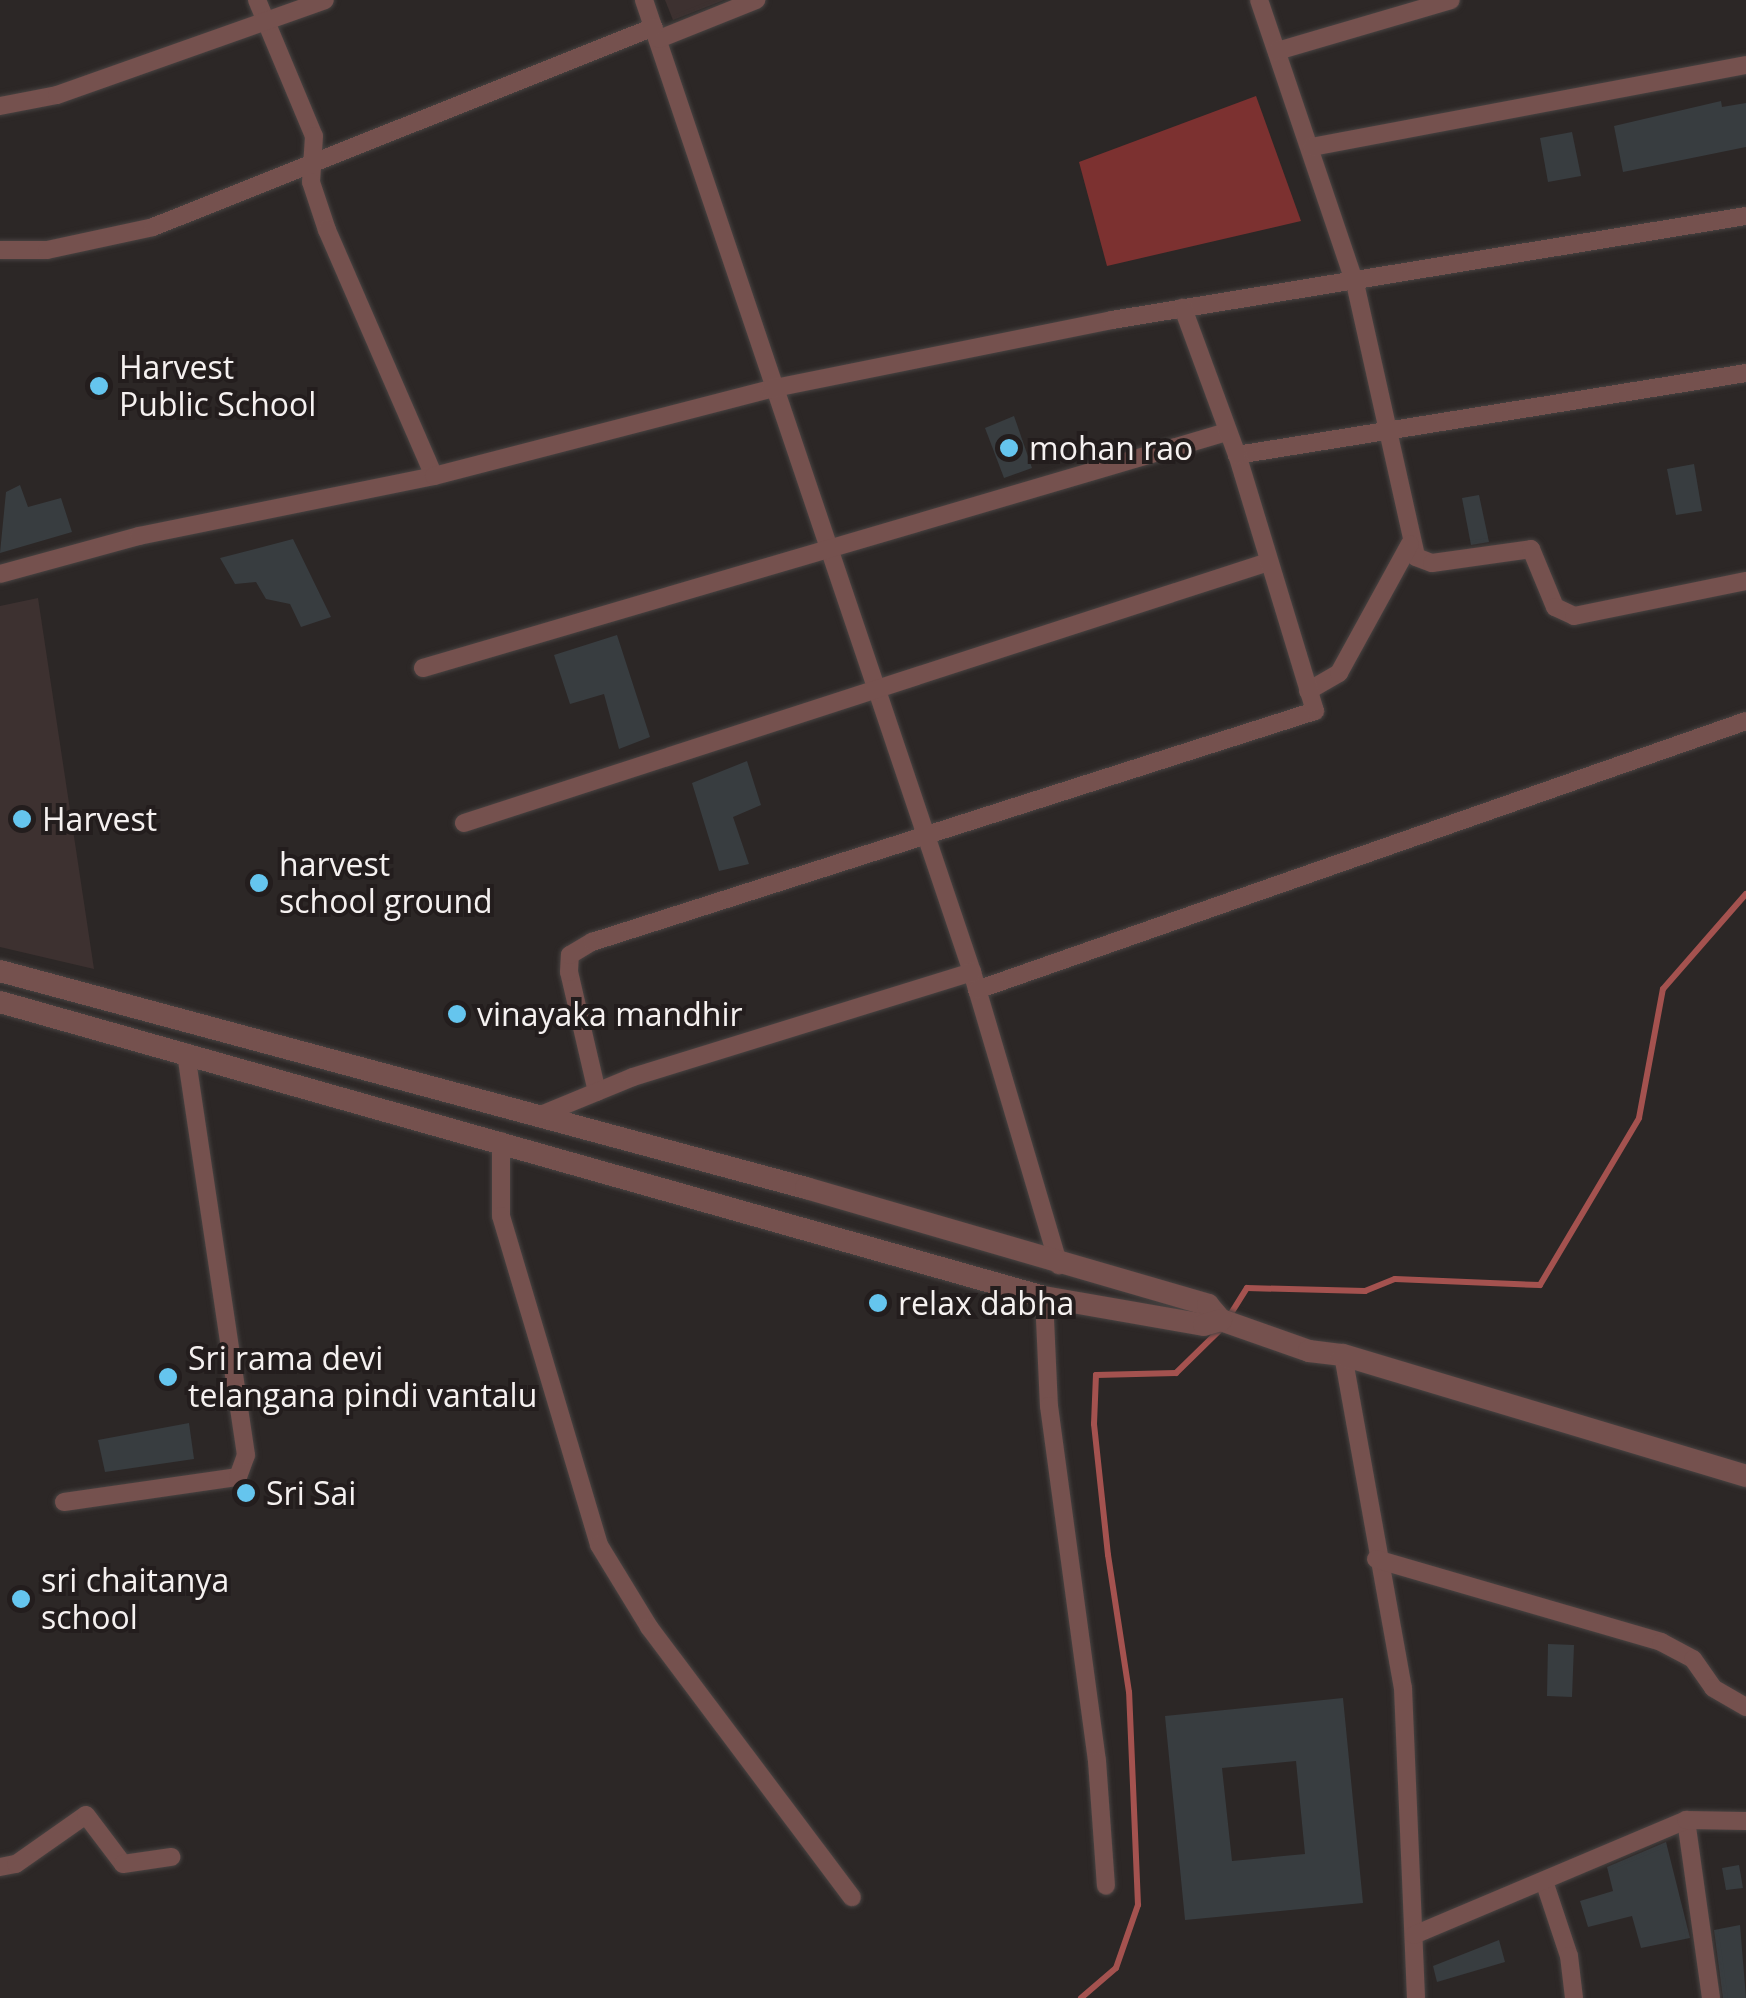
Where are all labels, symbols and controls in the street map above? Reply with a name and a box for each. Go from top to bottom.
place label: Harvest Public School [119,349,316,424]
marker: Harvest Public School [88,375,110,397]
place label: mohan rao [1029,429,1193,467]
marker: mohan rao [998,437,1020,459]
place label: Harvest [42,800,157,838]
marker: Harvest [11,808,33,830]
place label: harvest school ground [279,846,493,921]
marker: harvest school ground [248,872,270,894]
place label: vinayaka mandhir [477,995,743,1033]
marker: vinayaka mandhir [446,1003,468,1025]
place label: relax dabha [898,1284,1074,1322]
marker: relax dabha [867,1292,889,1314]
place label: Sri rama devi telangana pindi vantalu [188,1340,537,1415]
marker: Sri rama devi telangana pindi vantalu [157,1366,179,1388]
place label: Sri Sai [266,1474,356,1512]
marker: Sri Sai [235,1482,257,1504]
place label: sri chaitanya school [41,1562,229,1637]
marker: sri chaitanya school [10,1588,32,1610]

